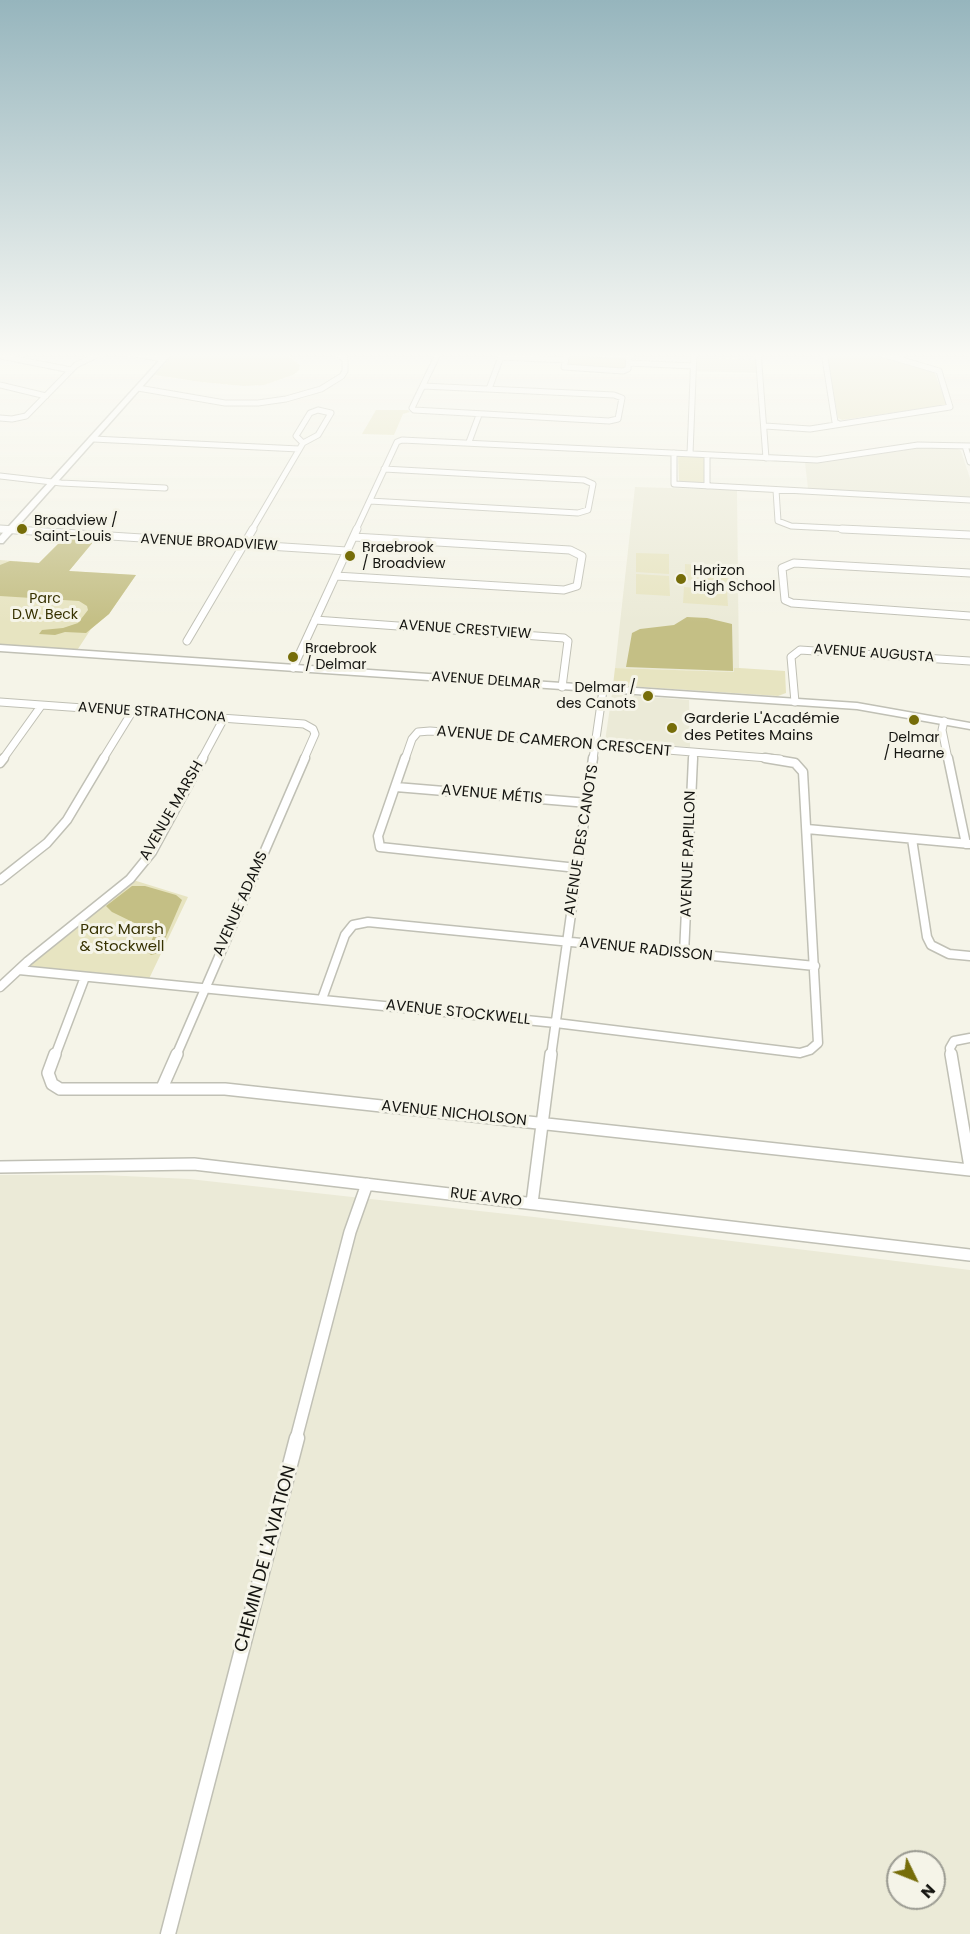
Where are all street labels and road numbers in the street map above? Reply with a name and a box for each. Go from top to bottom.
street label: AVENUE BROADVIEW [140,531,278,555]
street label: AVENUE CRESTVIEW [398,617,532,643]
street label: AVENUE AUGUSTA [813,641,935,667]
street label: AVENUE DELMAR [431,669,541,693]
street label: AVENUE STRATHCONA [77,699,227,727]
street label: AVENUE DE CAMERON CRESCENT [436,723,672,761]
street label: AVENUE MARSH [136,758,208,864]
street label: AVENUE DES CANOTS [561,763,603,917]
street label: AVENUE MÉTIS [441,782,543,808]
street label: AVENUE PAPILLON [678,790,700,918]
street label: AVENUE ADAMS [210,849,272,959]
street label: AVENUE RADISSON [579,934,713,966]
street label: AVENUE STOCKWELL [385,996,531,1030]
street label: AVENUE NICHOLSON [380,1097,528,1131]
street label: RUE AVRO [449,1185,523,1211]
street label: CHEMIN DE L'AVIATION [231,1463,301,1655]

